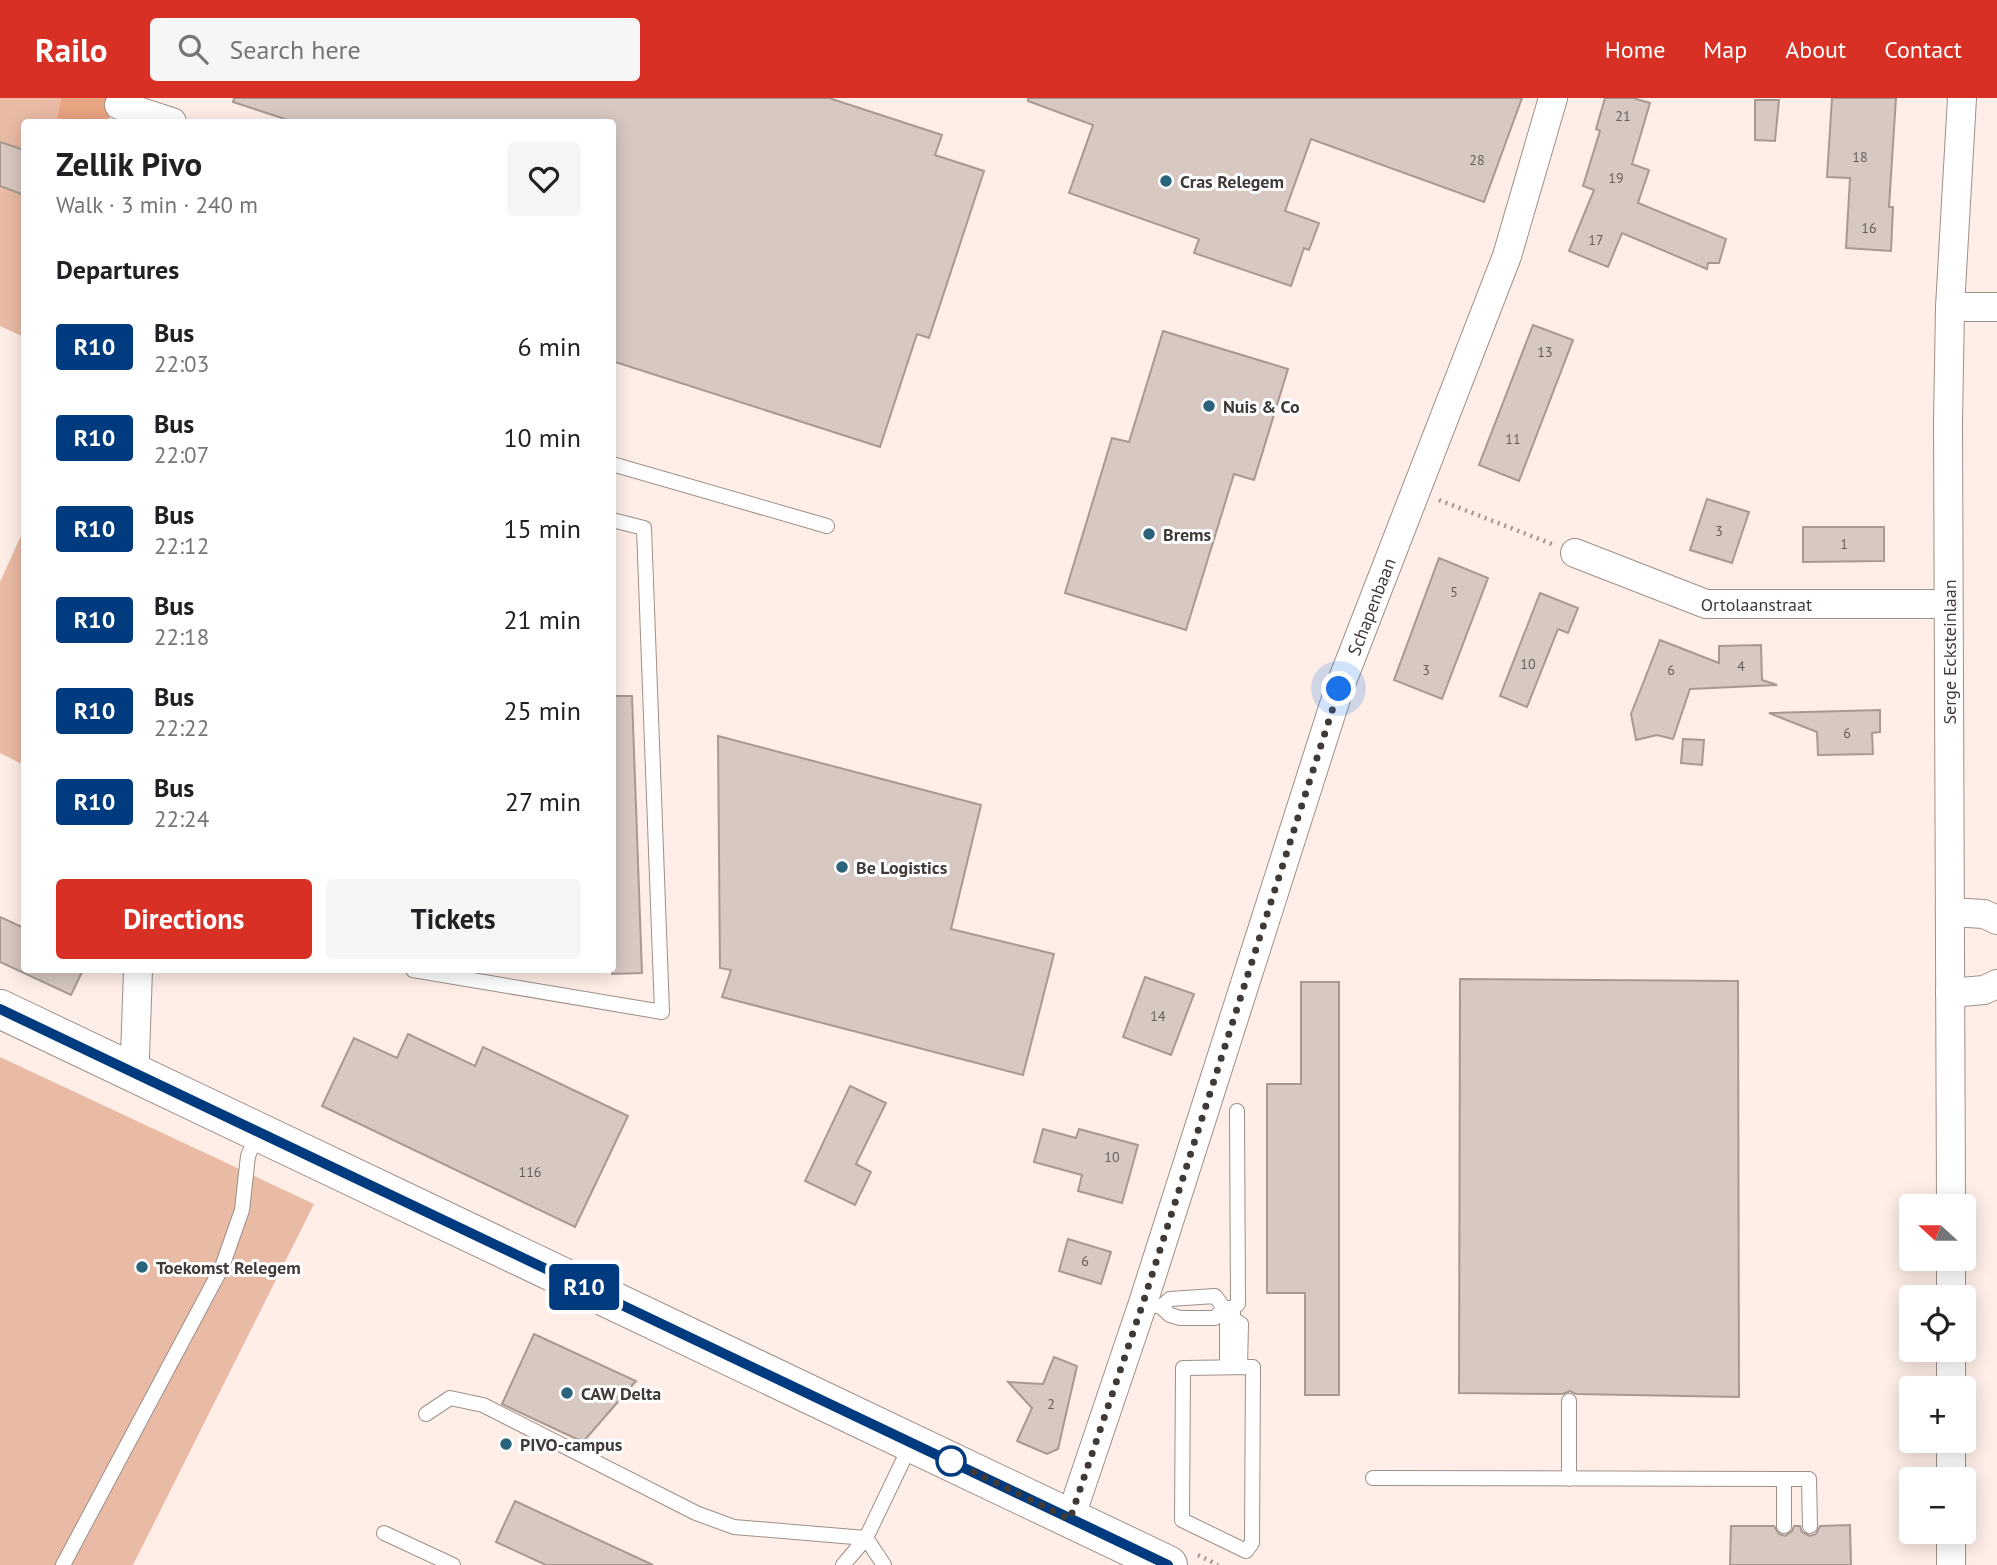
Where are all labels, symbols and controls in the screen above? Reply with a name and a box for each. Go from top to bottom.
search box [150,18,640,81]
text: Railo [35,28,108,71]
icon: search [174,30,212,68]
text: Search here [230,33,361,66]
text: Home [1605,34,1665,65]
text: Map [1703,34,1747,65]
text: About [1785,34,1846,65]
text: Contact [1884,34,1962,65]
house number: 21 [1615,107,1631,125]
text: Zellik Pivo [56,142,202,185]
button: heart [507,142,581,216]
house number: 18 [1852,148,1868,166]
house number: 28 [1469,151,1485,169]
house number: 19 [1608,169,1624,187]
place label: Cras Relegem [1180,170,1284,193]
marker: Cras Relegem [1158,173,1174,189]
text: Walk · 3 min · 240 m [56,190,258,219]
house number: 16 [1861,219,1877,237]
house number: 17 [1588,231,1604,249]
text: Departures [56,253,179,286]
text: Bus [154,316,194,349]
text: 6 min [518,330,581,363]
text: R10 [74,331,115,362]
house number: 13 [1537,343,1553,361]
text: 22:03 [154,349,209,378]
place label: Nuis & Co [1223,395,1300,418]
marker: Nuis & Co [1201,398,1217,414]
text: Bus [154,407,194,440]
text: 10 min [503,421,581,454]
text: R10 [74,422,115,453]
house number: 11 [1505,430,1521,448]
text: 22:07 [154,440,209,469]
text: Bus [154,498,194,531]
text: 15 min [503,512,581,545]
text: R10 [74,513,115,544]
house number: 3 [1715,522,1723,540]
place label: Brems [1163,523,1212,546]
marker: Brems [1141,526,1157,542]
text: 22:12 [154,531,209,560]
house number: 1 [1840,535,1848,553]
street label: Schapenbaan [1342,554,1400,659]
street label: Serge Ecksteinlaan [1938,579,1961,725]
house number: 5 [1450,583,1458,601]
text: Bus [154,589,194,622]
street label: Ortolaanstraat [1701,593,1812,616]
text: 21 min [503,603,581,636]
text: R10 [74,604,115,635]
text: 22:18 [154,622,209,651]
house number: 10 [1520,655,1536,673]
house number: 4 [1737,657,1745,675]
house number: 3 [1422,661,1430,679]
house number: 6 [1667,661,1675,679]
your location [1321,671,1356,706]
text: Bus [154,680,194,713]
text: 25 min [503,694,581,727]
text: R10 [74,695,115,726]
text: 22:22 [154,713,209,742]
house number: 6 [1843,724,1851,742]
text: Bus [154,771,194,804]
text: 27 min [505,785,581,818]
text: R10 [74,786,115,817]
text: 22:24 [154,804,209,833]
place label: Be Logistics [856,856,948,879]
marker: Be Logistics [834,859,850,875]
button: Directions [56,879,312,959]
button: Tickets [326,879,581,959]
house number: 14 [1150,1007,1166,1025]
house number: 10 [1104,1148,1120,1166]
house number: 116 [519,1163,541,1181]
north arrow [1899,1194,1976,1270]
map controls [1899,1194,1976,1544]
house number: 6 [1081,1252,1089,1270]
place label: Toekomst Relegem [156,1256,301,1279]
marker: Toekomst Relegem [134,1259,150,1275]
line badge: R10 [544,1264,624,1310]
text: R10 [563,1271,605,1302]
button: locate [1899,1285,1976,1362]
button: + [1899,1376,1976,1453]
place label: CAW Delta [581,1382,661,1405]
marker: CAW Delta [559,1385,575,1401]
house number: 2 [1047,1395,1055,1413]
place label: PIVO-campus [520,1433,623,1456]
marker: PIVO-campus [498,1436,514,1452]
unlabelled marker [936,1446,966,1476]
button: − [1899,1467,1976,1544]

